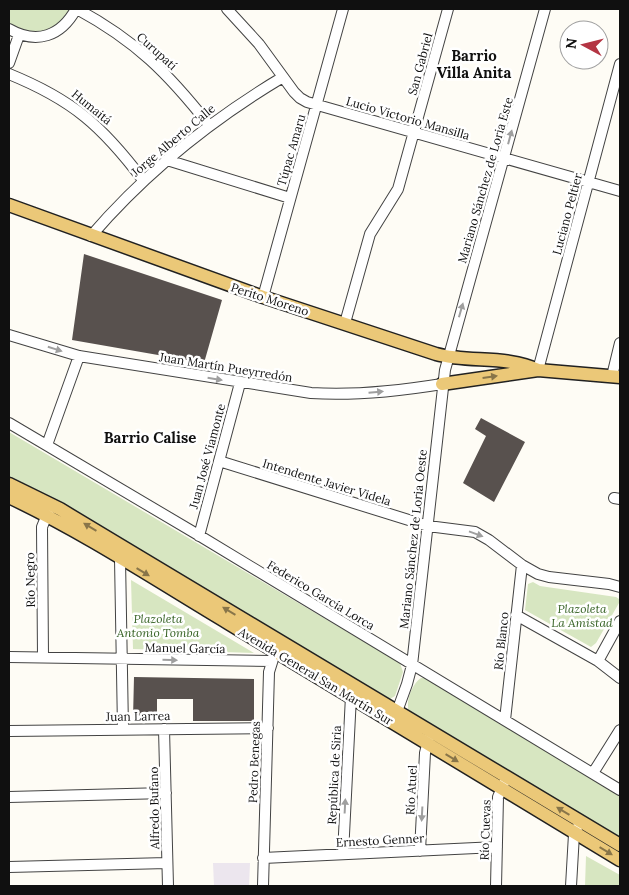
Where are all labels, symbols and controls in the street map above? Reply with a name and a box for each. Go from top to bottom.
north arrow [559,20,609,70]
street label: Curupatí [134,29,180,73]
street label: San Gabriel [404,31,436,97]
text: N [562,37,581,50]
district label: Barrio Villa Anita [437,46,511,82]
street label: Humaitá [69,86,115,128]
street label: Lucio Victorio Mansilla [344,93,472,143]
street label: Mariano Sánchez de Loria Este [454,95,516,265]
street label: Jorge Alberto Calle [127,100,218,180]
street label: Túpac Amaru [274,112,308,188]
one-way arrow [507,129,515,144]
street label: Luciano Peltier [549,171,585,257]
street label: Perito Moreno [229,279,311,319]
one-way arrow [458,302,466,317]
one-way arrow [48,345,63,353]
street label: Juan Martín Pueyrredón [157,349,294,385]
one-way arrow [482,373,498,381]
one-way arrow [207,375,223,383]
one-way arrow [369,388,385,396]
street label: Juan José Viamonte [185,401,228,511]
district label: Barrio Calise [104,428,196,447]
street label: Mariano Sánchez de Loria Oeste [396,448,430,630]
street label: Intendente Javier Videla [261,455,393,509]
one-way arrow [82,523,97,531]
one-way arrow [469,530,484,538]
street label: Río Negro [22,552,38,608]
street label: Federico García Lorca [265,557,377,633]
one-way arrow [136,568,149,577]
park label: Plazoleta La Amistad [551,601,613,630]
one-way arrow [222,606,235,615]
park label: Plazoleta Antonio Tomba [116,611,200,640]
street label: Río Blanco [490,611,512,671]
street label: Avenida General San Martín Sur [235,623,397,729]
street label: Manuel García [144,640,226,656]
one-way arrow [163,656,179,664]
street label: Juan Larrea [105,708,170,724]
street label: Pedro Benegas [245,720,263,803]
street label: República de Siria [324,725,344,825]
one-way arrow [446,753,459,763]
street label: Río Atuel [402,765,420,815]
street label: Alfredo Bufano [146,766,162,851]
one-way arrow [342,797,350,813]
street label: Río Cuevas [476,799,494,861]
one-way arrow [418,806,426,822]
one-way arrow [557,807,570,816]
street label: Ernesto Genner [335,830,425,850]
one-way arrow [600,847,613,856]

